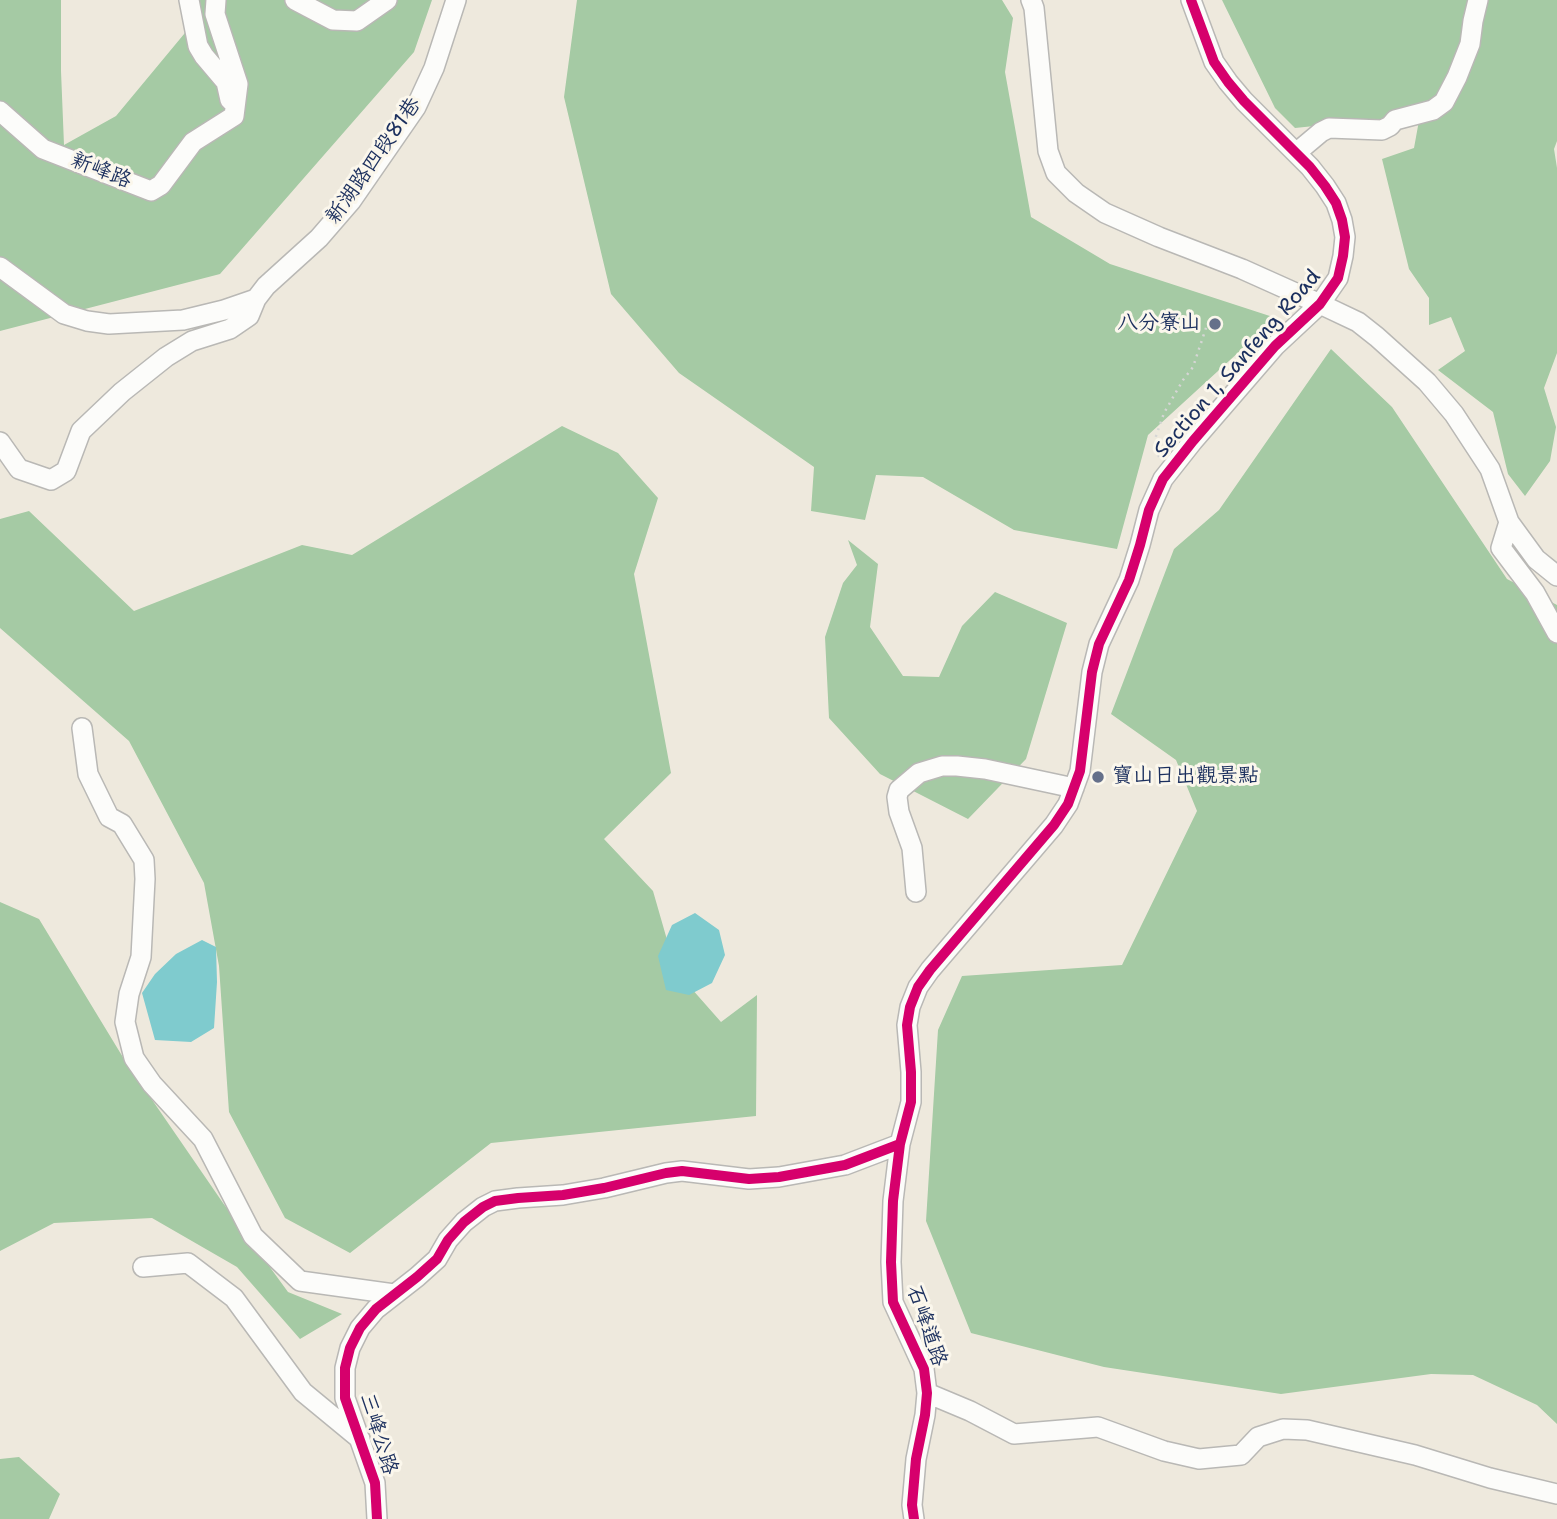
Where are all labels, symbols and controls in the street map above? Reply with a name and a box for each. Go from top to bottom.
street label: 新湖路四段81巷 [321,93,427,229]
street label: 新峰路 [67,148,135,194]
street label: Section 1, Sanfeng Road [1149,265,1327,463]
place label: 八分寮山 [1117,311,1201,337]
marker: 八分寮山 [1207,316,1223,332]
place label: 寶山日出觀景點 [1112,764,1259,790]
marker: 寶山日出觀景點 [1090,769,1106,785]
street label: 石峰道路 [900,1282,952,1370]
street label: 三峰公路 [354,1390,402,1478]

